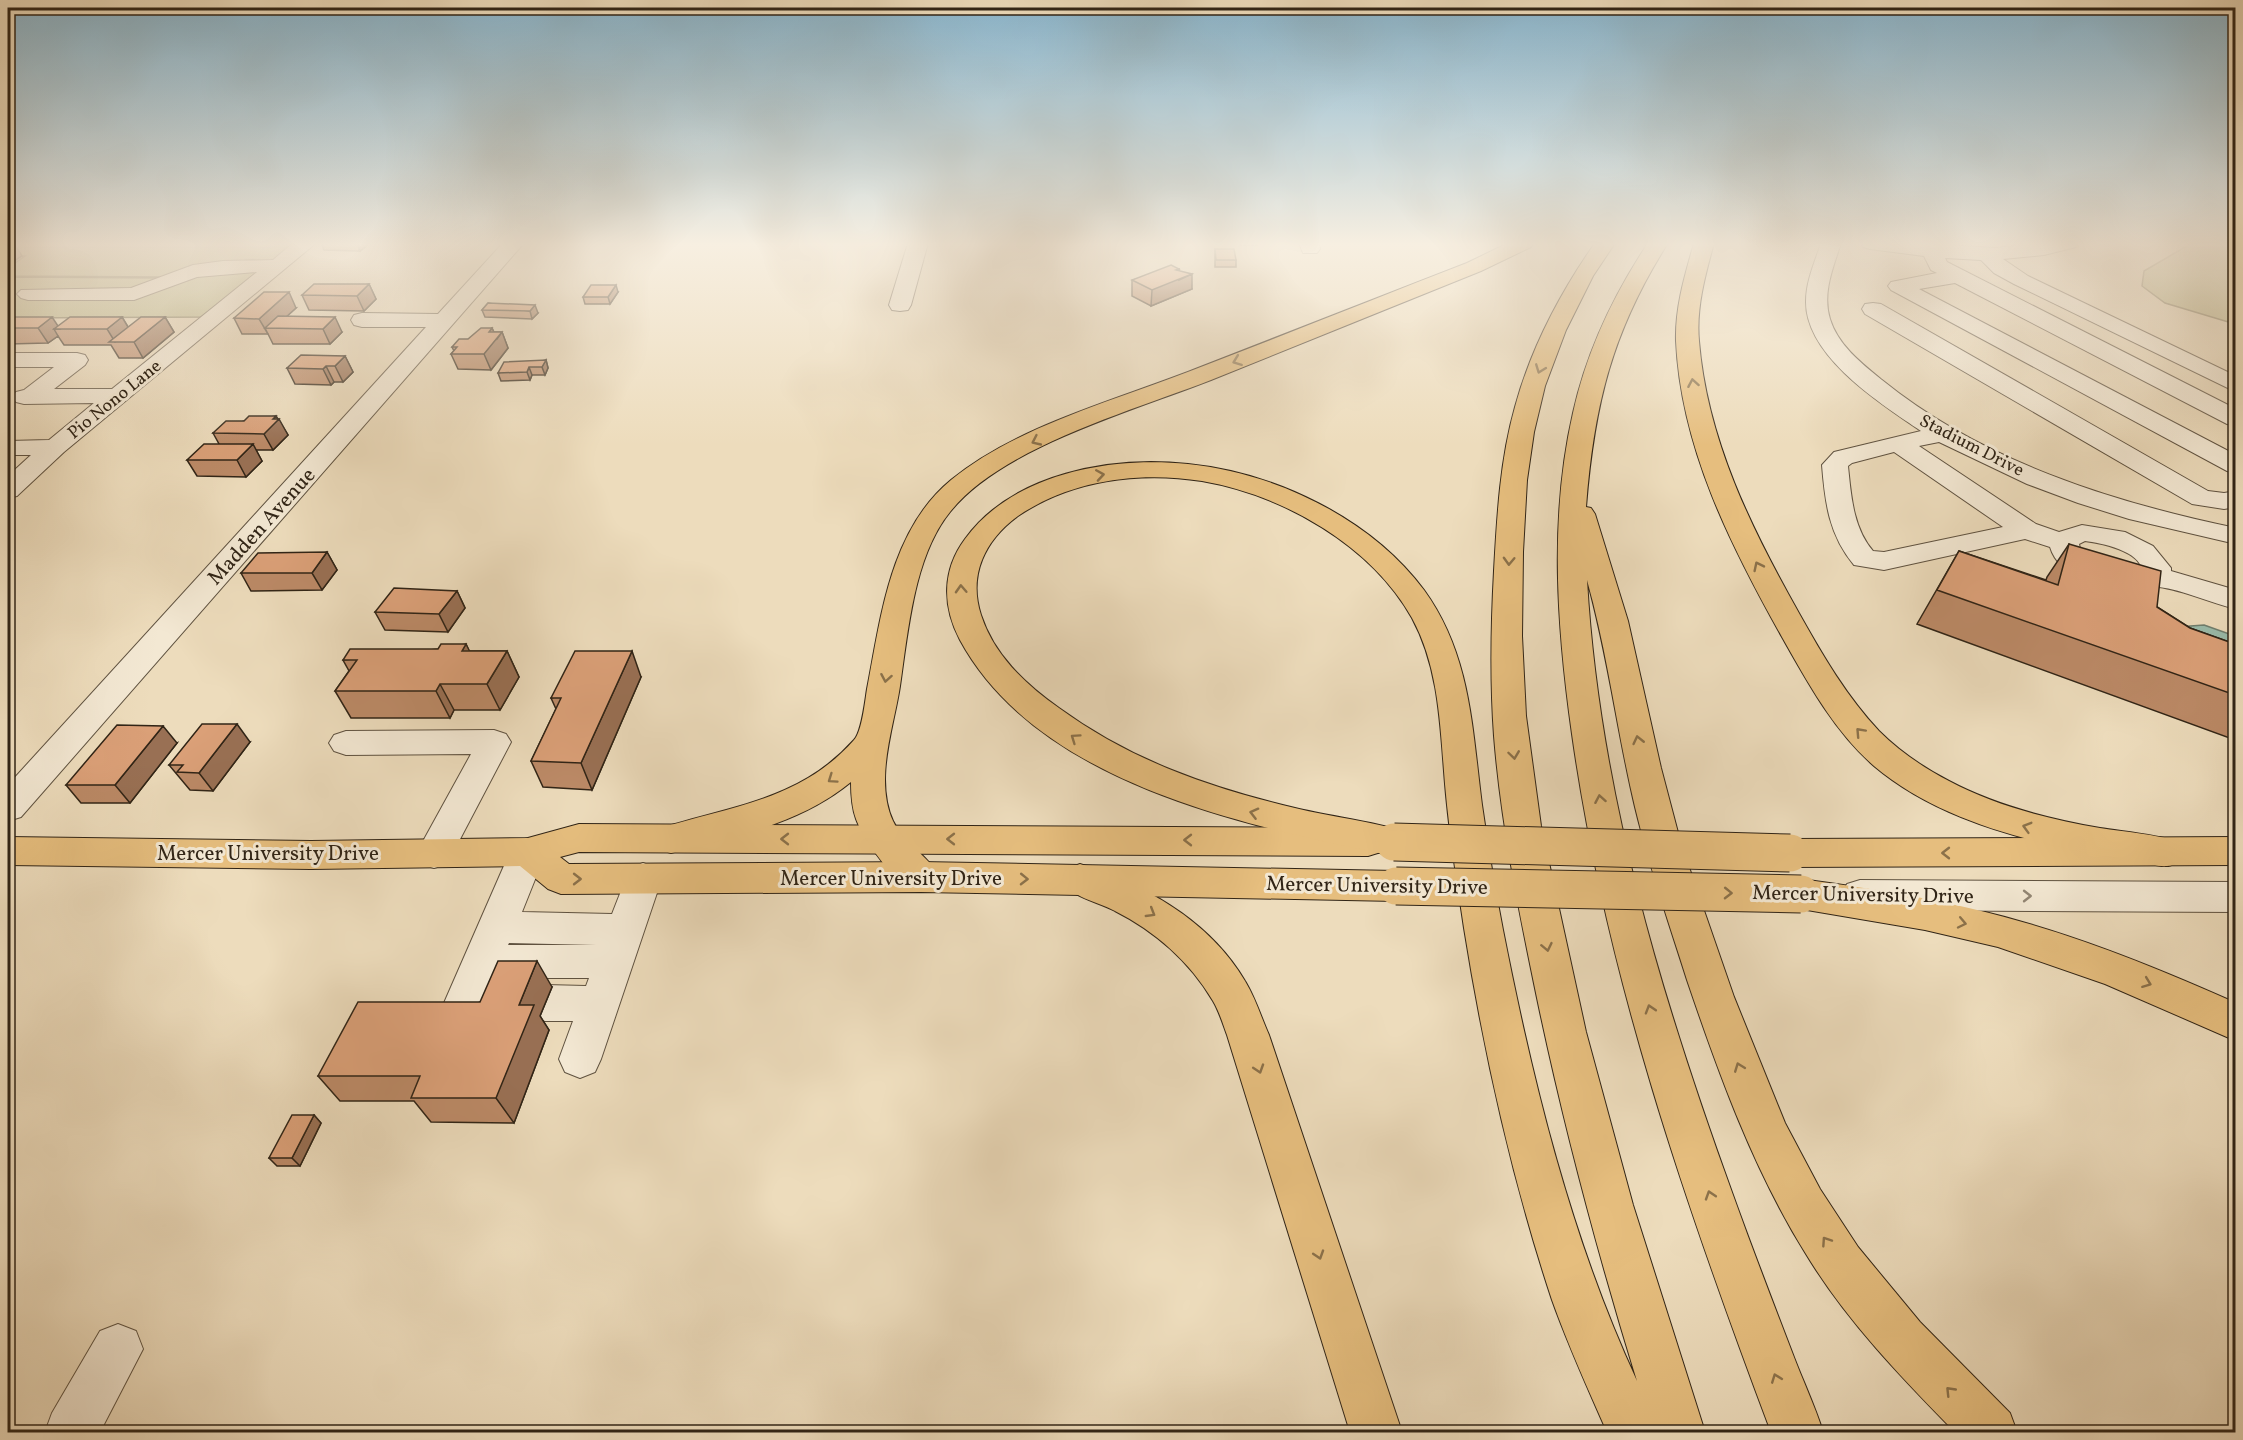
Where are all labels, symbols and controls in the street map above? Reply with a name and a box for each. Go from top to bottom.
one-way arrow [1232,354,1243,366]
street label: Pio Nono Lane [63,355,167,446]
one-way arrow [1534,363,1547,374]
one-way arrow [1687,379,1700,389]
street label: Stadium Drive [1915,409,2028,483]
one-way arrow [1032,434,1043,446]
street label: Madden Avenue [201,462,323,592]
one-way arrow [1095,470,1104,482]
one-way arrow [1502,556,1515,565]
one-way arrow [1753,562,1765,573]
one-way arrow [954,584,967,593]
one-way arrow [880,673,892,683]
one-way arrow [1856,729,1867,739]
one-way arrow [1071,734,1082,745]
one-way arrow [1632,736,1645,746]
one-way arrow [1507,751,1519,760]
one-way arrow [827,772,838,783]
one-way arrow [1594,794,1607,804]
one-way arrow [1250,807,1260,820]
one-way arrow [2022,822,2033,834]
one-way arrow [780,833,789,845]
one-way arrow [947,833,956,845]
one-way arrow [1184,834,1193,846]
street label: Mercer University Drive [157,840,379,869]
one-way arrow [1942,847,1951,859]
street label: Mercer University Drive [780,865,1002,894]
street label: Mercer University Drive [1266,870,1488,903]
one-way arrow [1019,872,1028,885]
one-way arrow [573,873,582,885]
street label: Mercer University Drive [1752,879,1974,912]
one-way arrow [1723,886,1732,899]
one-way arrow [2023,890,2032,902]
one-way arrow [1145,906,1155,918]
one-way arrow [1956,916,1966,929]
one-way arrow [1540,942,1553,952]
one-way arrow [2141,976,2152,988]
one-way arrow [1645,1004,1657,1015]
one-way arrow [1734,1062,1746,1073]
one-way arrow [1252,1063,1264,1074]
one-way arrow [1704,1190,1717,1201]
one-way arrow [1822,1237,1833,1248]
one-way arrow [1311,1249,1324,1260]
one-way arrow [1771,1373,1784,1384]
one-way arrow [1946,1387,1957,1397]

